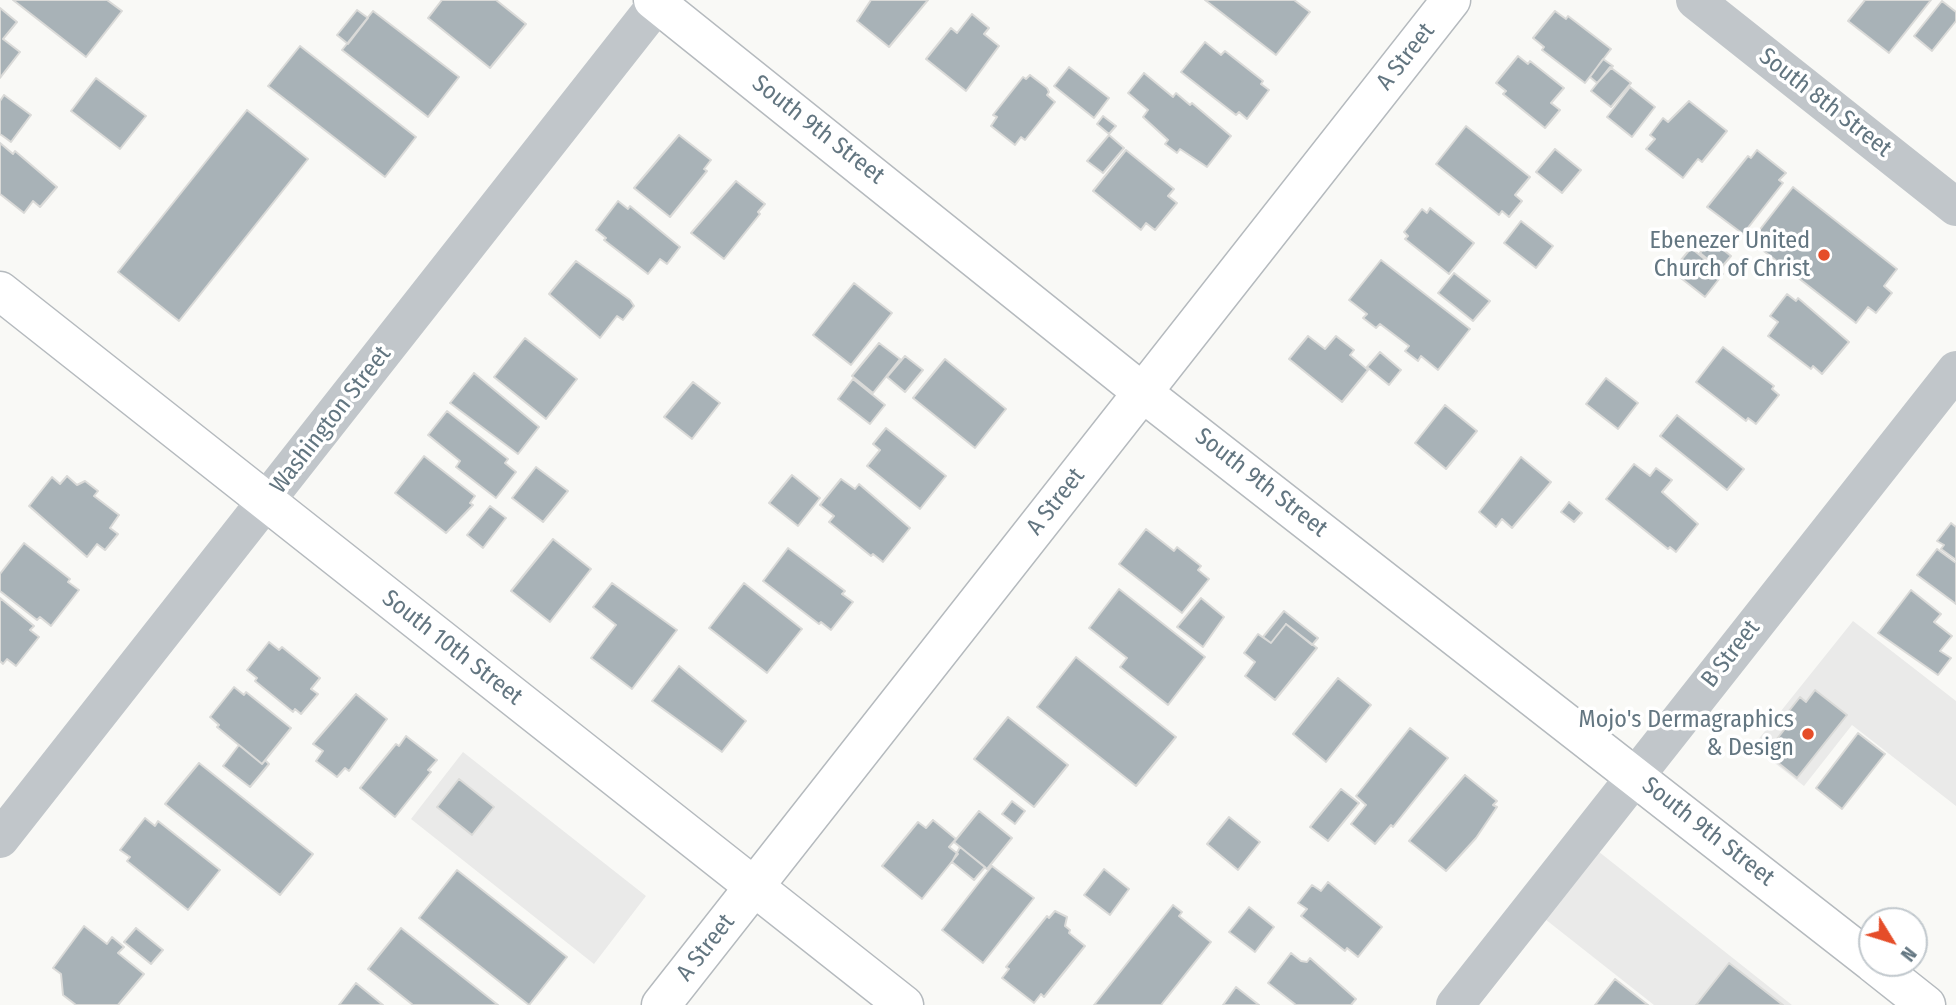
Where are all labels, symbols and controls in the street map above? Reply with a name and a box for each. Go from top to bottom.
street label: A Street [1371,18,1441,96]
street label: South 8th Street [1753,42,1897,164]
street label: South 9th Street [746,69,890,191]
place label: Ebenezer United Church of Christ [1650,227,1810,283]
marker: Ebenezer United Church of Christ [1816,247,1832,263]
street label: Washington Street [265,341,397,499]
street label: South 9th Street [1189,422,1333,544]
street label: A Street [1021,463,1091,541]
street label: South 10th Street [376,584,528,712]
street label: B Street [1696,614,1766,694]
place label: Mojo's Dermagraphics & Design [1579,706,1794,762]
marker: Mojo's Dermagraphics & Design [1800,726,1816,742]
street label: South 9th Street [1636,771,1780,893]
north arrow [1858,907,1928,977]
street label: A Street [671,909,741,987]
text: N [1896,942,1921,966]

